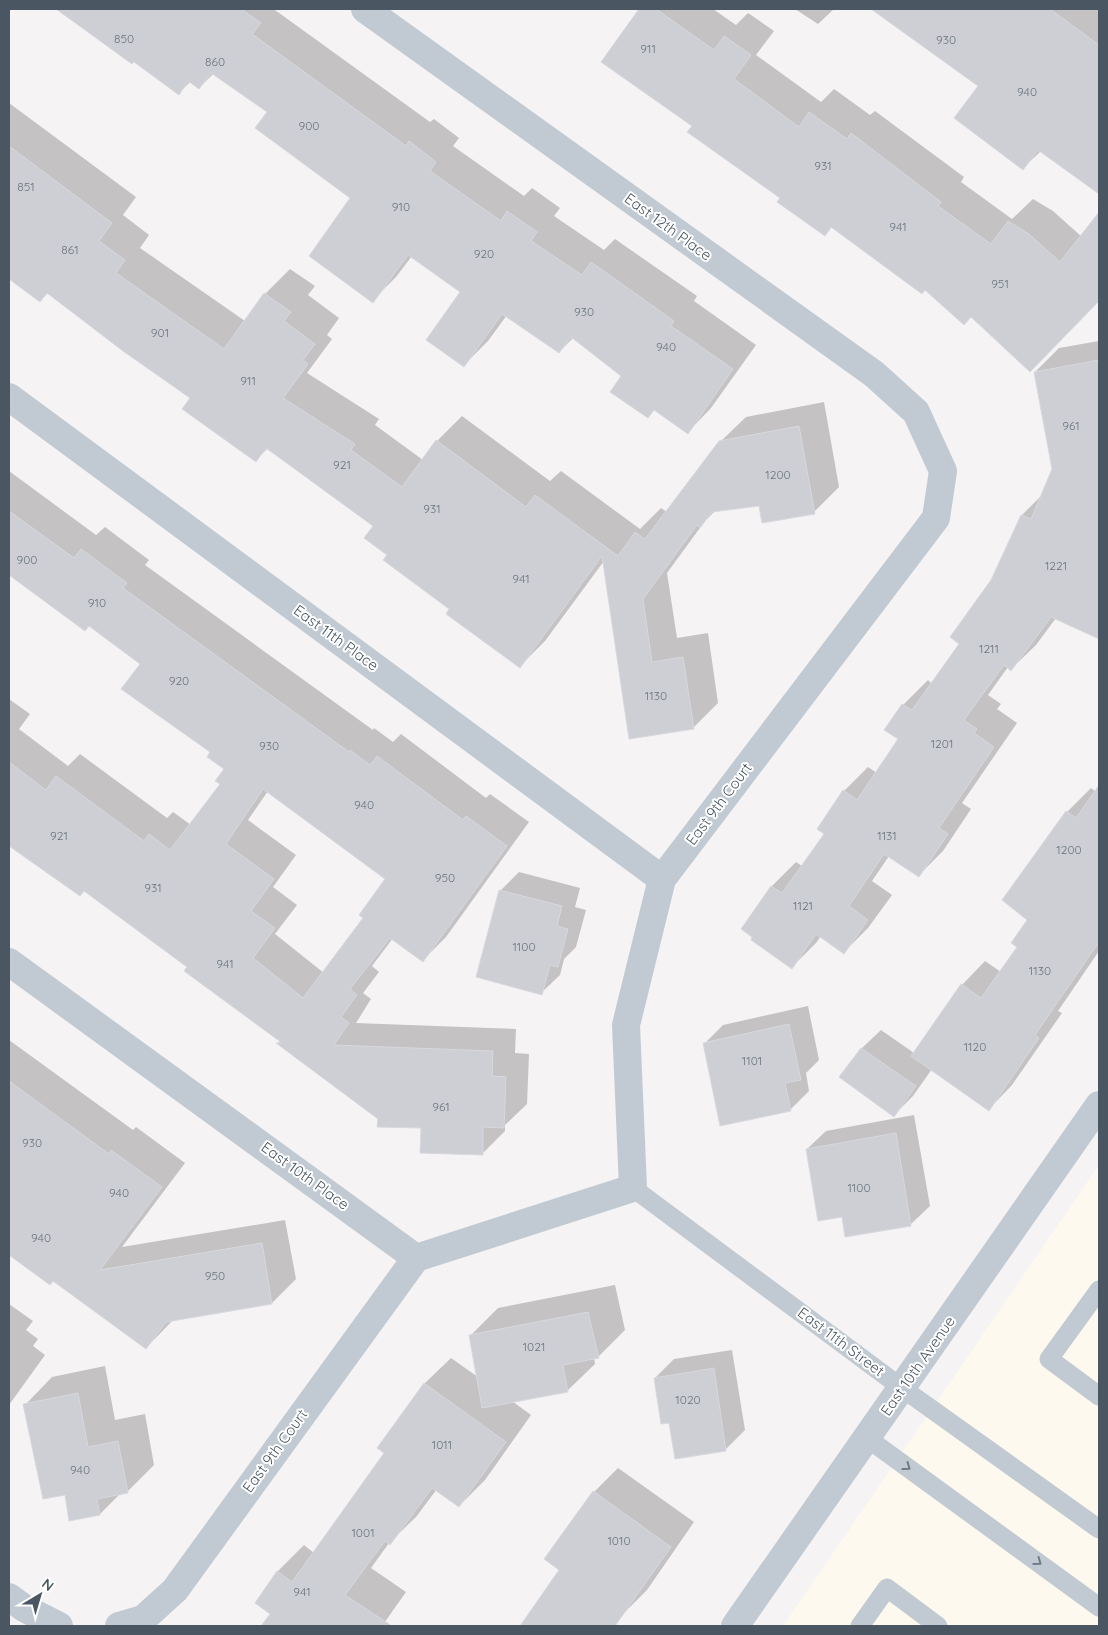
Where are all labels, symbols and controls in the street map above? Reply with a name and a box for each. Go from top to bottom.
house number: 850 [114,31,134,46]
house number: 930 [936,32,956,47]
house number: 911 [640,41,656,56]
house number: 860 [205,54,225,69]
house number: 940 [1017,84,1037,99]
house number: 900 [299,118,319,133]
house number: 931 [814,158,832,173]
house number: 851 [17,179,35,194]
street label: East 12th Place [621,189,716,265]
house number: 910 [392,199,410,214]
house number: 941 [889,219,907,234]
house number: 861 [61,242,79,257]
house number: 920 [474,246,494,261]
house number: 951 [991,276,1009,291]
house number: 930 [574,304,594,319]
house number: 901 [151,325,169,340]
house number: 940 [656,339,676,354]
house number: 911 [240,373,256,388]
house number: 961 [1062,418,1080,433]
house number: 921 [333,457,351,472]
house number: 1200 [765,467,791,482]
house number: 931 [423,501,441,516]
house number: 900 [17,552,37,567]
house number: 1221 [1045,558,1067,573]
house number: 941 [512,571,530,586]
house number: 910 [88,595,106,610]
street label: East 11th Place [290,600,382,675]
house number: 1211 [979,641,999,656]
house number: 920 [169,673,189,688]
house number: 1130 [645,688,667,703]
house number: 1201 [931,736,953,751]
house number: 930 [259,738,279,753]
street label: East 9th Court [681,759,756,849]
house number: 940 [354,797,374,812]
house number: 921 [50,828,68,843]
house number: 1131 [877,828,897,843]
house number: 1200 [1056,842,1082,857]
house number: 950 [435,870,455,885]
house number: 931 [144,880,162,895]
house number: 1121 [793,898,813,913]
house number: 1100 [512,939,536,954]
house number: 941 [216,956,234,971]
house number: 1130 [1029,963,1051,978]
house number: 1120 [964,1039,986,1054]
house number: 1101 [742,1053,762,1068]
house number: 961 [432,1099,450,1114]
house number: 930 [22,1135,42,1150]
street label: East 10th Place [258,1137,353,1214]
house number: 1100 [847,1180,871,1195]
house number: 940 [109,1185,129,1200]
house number: 940 [31,1230,51,1245]
house number: 950 [205,1268,225,1283]
street label: East 11th Street [794,1303,888,1380]
street label: East 10th Avenue [876,1312,959,1419]
house number: 1021 [523,1339,545,1354]
house number: 1020 [675,1392,701,1407]
street label: East 9th Court [238,1405,311,1496]
house number: 1011 [432,1437,452,1452]
one-way arrow [901,1460,910,1470]
house number: 940 [70,1462,90,1477]
house number: 1001 [351,1525,375,1540]
house number: 1010 [607,1533,631,1548]
one-way arrow [1032,1556,1042,1565]
north arrow [15,1570,65,1620]
text: N [38,1574,58,1595]
house number: 941 [293,1584,311,1599]

